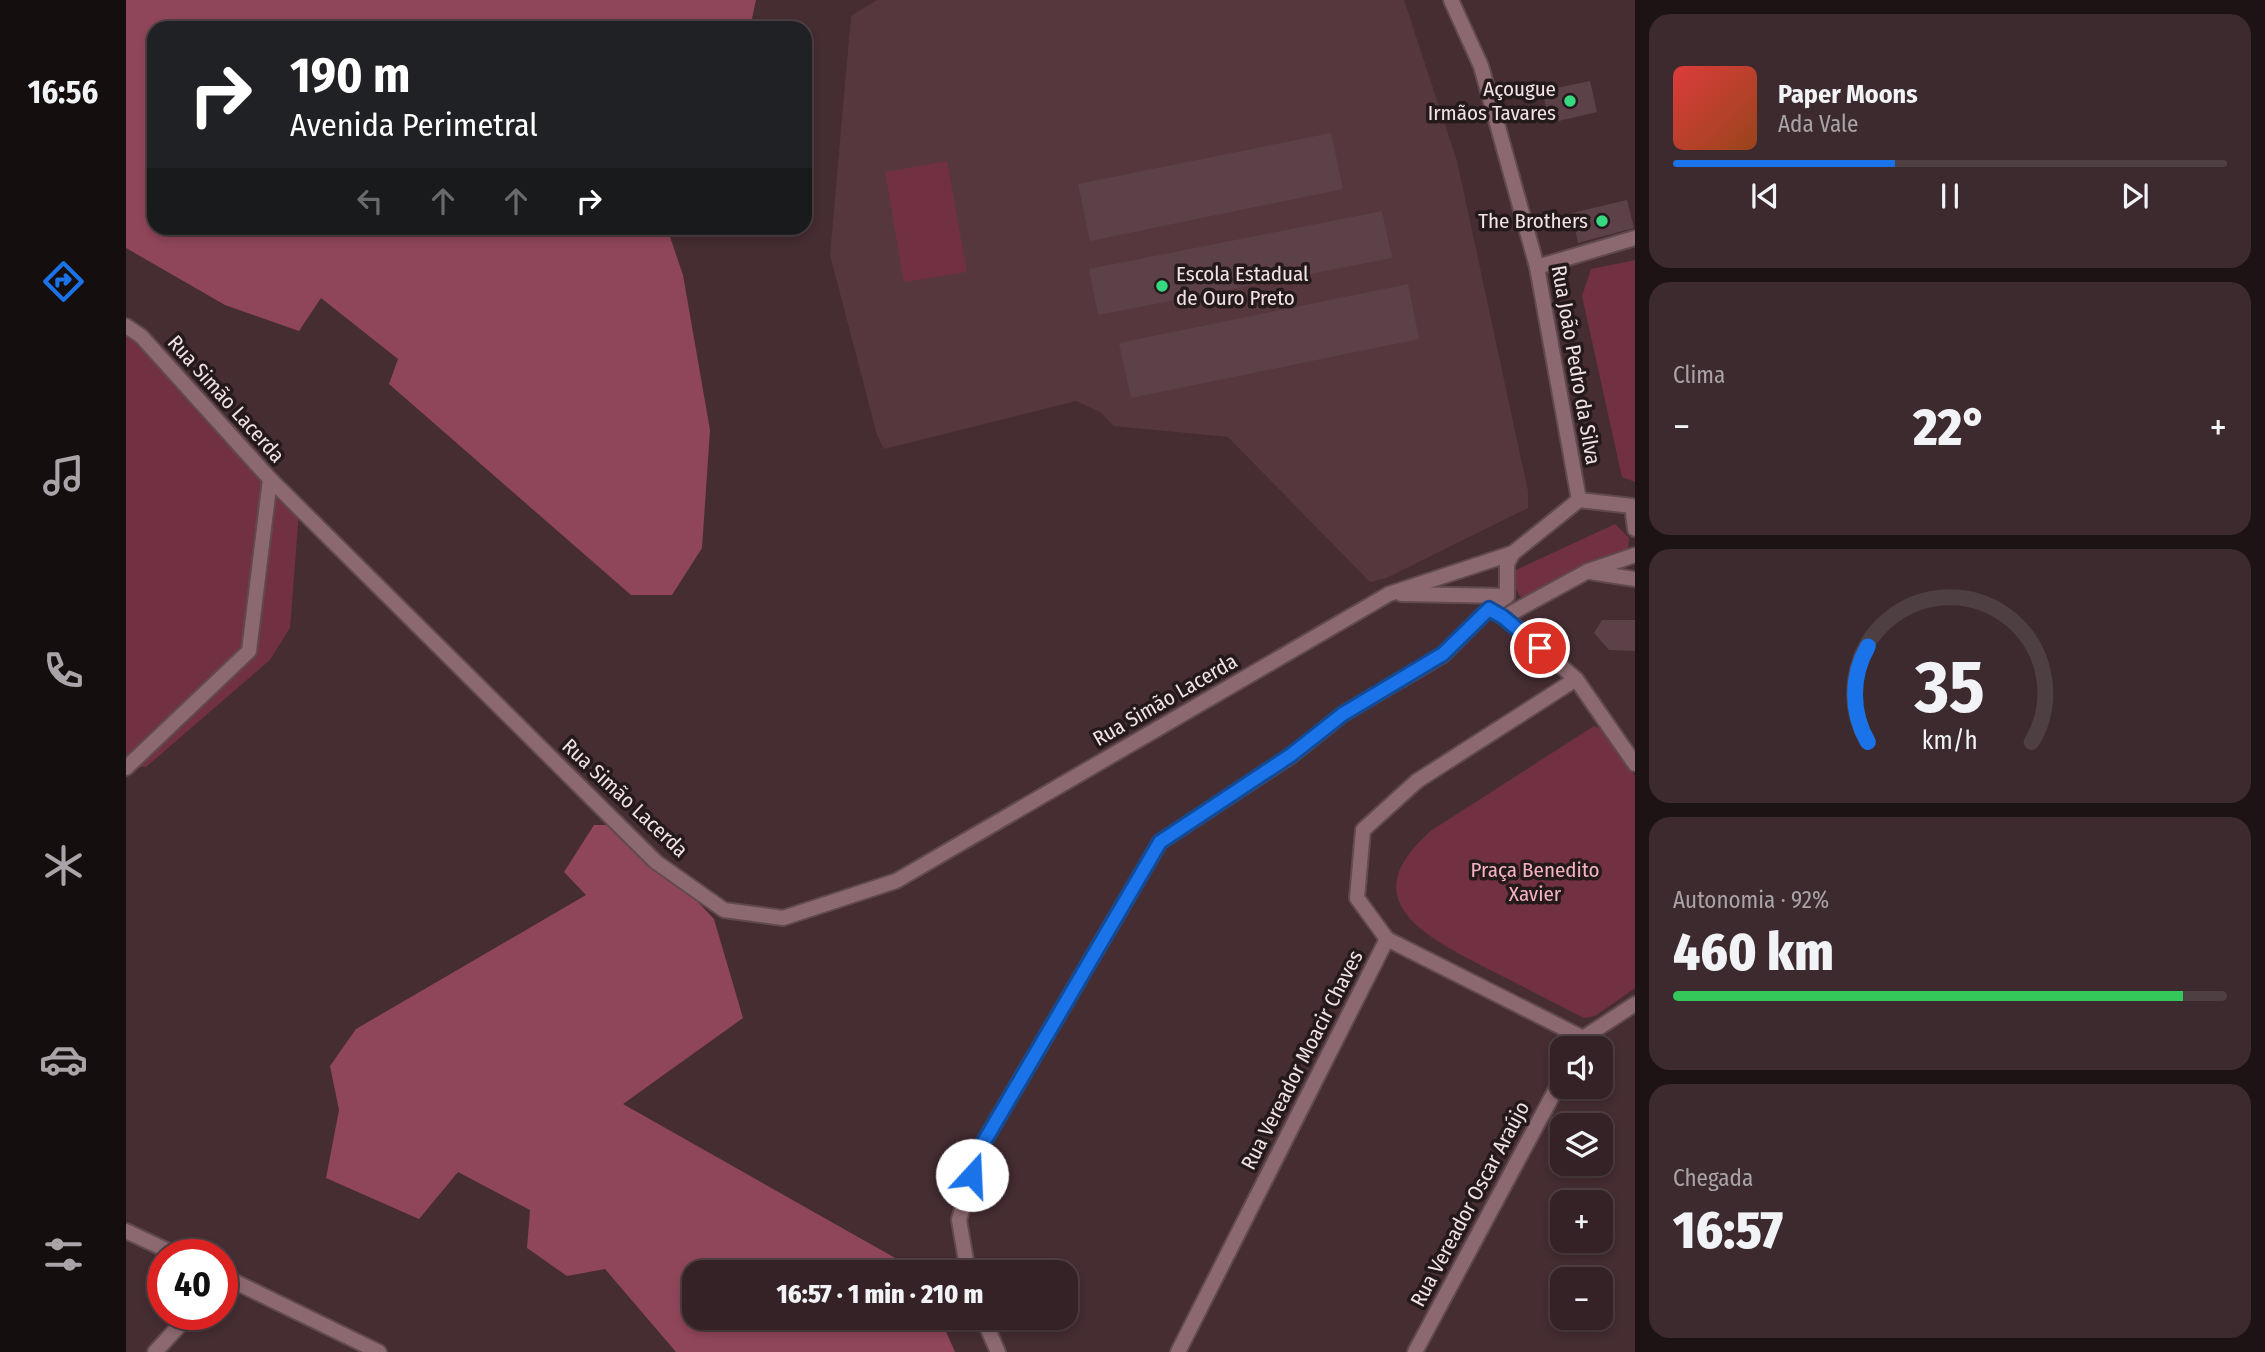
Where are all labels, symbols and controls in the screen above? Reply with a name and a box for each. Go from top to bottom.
text: 190 m [290,46,410,105]
icon: right [175,49,266,140]
text: 16:56 [28,73,98,111]
place label: Açougue Irmãos Tavares [1428,76,1556,126]
text: Paper Moons [1778,79,1918,110]
marker: Açougue Irmãos Tavares [1562,93,1578,109]
text: Avenida Perimetral [290,106,538,144]
text: Ada Vale [1778,110,1858,138]
icon: previous [1746,177,1784,215]
icon: pause [1931,177,1969,215]
icon: next [2116,177,2154,215]
icon: left [351,182,389,220]
icon: ahead [424,182,462,220]
icon: ahead [497,182,535,220]
icon: right [570,182,608,220]
place label: The Brothers [1478,208,1588,234]
marker: The Brothers [1594,213,1610,229]
icon: directions [39,257,88,306]
place label: Escola Estadual de Ouro Preto [1176,261,1309,311]
street label: Rua João Pedro da Silva [1546,263,1606,467]
marker: Escola Estadual de Ouro Preto [1154,278,1170,294]
street label: Rua Simão Lacerda [162,330,290,468]
text: Clima [1673,361,1725,389]
text: 22° [1913,396,1987,459]
text: − [1673,404,1690,450]
text: + [2210,404,2227,450]
icon: music [39,451,88,500]
pin [1510,618,1570,678]
icon: arrive [1521,629,1559,667]
text: 35 [1914,644,1985,731]
icon: phone [39,646,88,695]
street label: Rua Simão Lacerda [1088,648,1242,752]
text: km/h [1922,726,1978,756]
street label: Rua Simão Lacerda [557,733,693,863]
icon: climate [39,841,88,890]
park label: Praça Benedito Xavier [1471,857,1599,907]
text: Autonomia · 92% [1673,886,1829,914]
text: 460 km [1673,921,1834,984]
street label: Rua Vereador Moacir Chaves [1235,946,1369,1174]
icon: car [39,1035,88,1084]
map controls [1550,1036,1613,1330]
button: sound [1550,1036,1613,1099]
street label: Rua Vereador Oscar Araújo [1405,1097,1535,1311]
button: layers [1550,1113,1613,1176]
position arrow [935,1138,1009,1212]
text: Chegada [1673,1164,1753,1192]
button: + [1550,1190,1613,1253]
text: 16:57 [1673,1199,1783,1262]
icon: filters [39,1230,88,1279]
speed limit sign: 40 [147,1239,238,1330]
button: − [1550,1267,1613,1330]
text: 16:57 · 1 min · 210 m [777,1279,983,1310]

